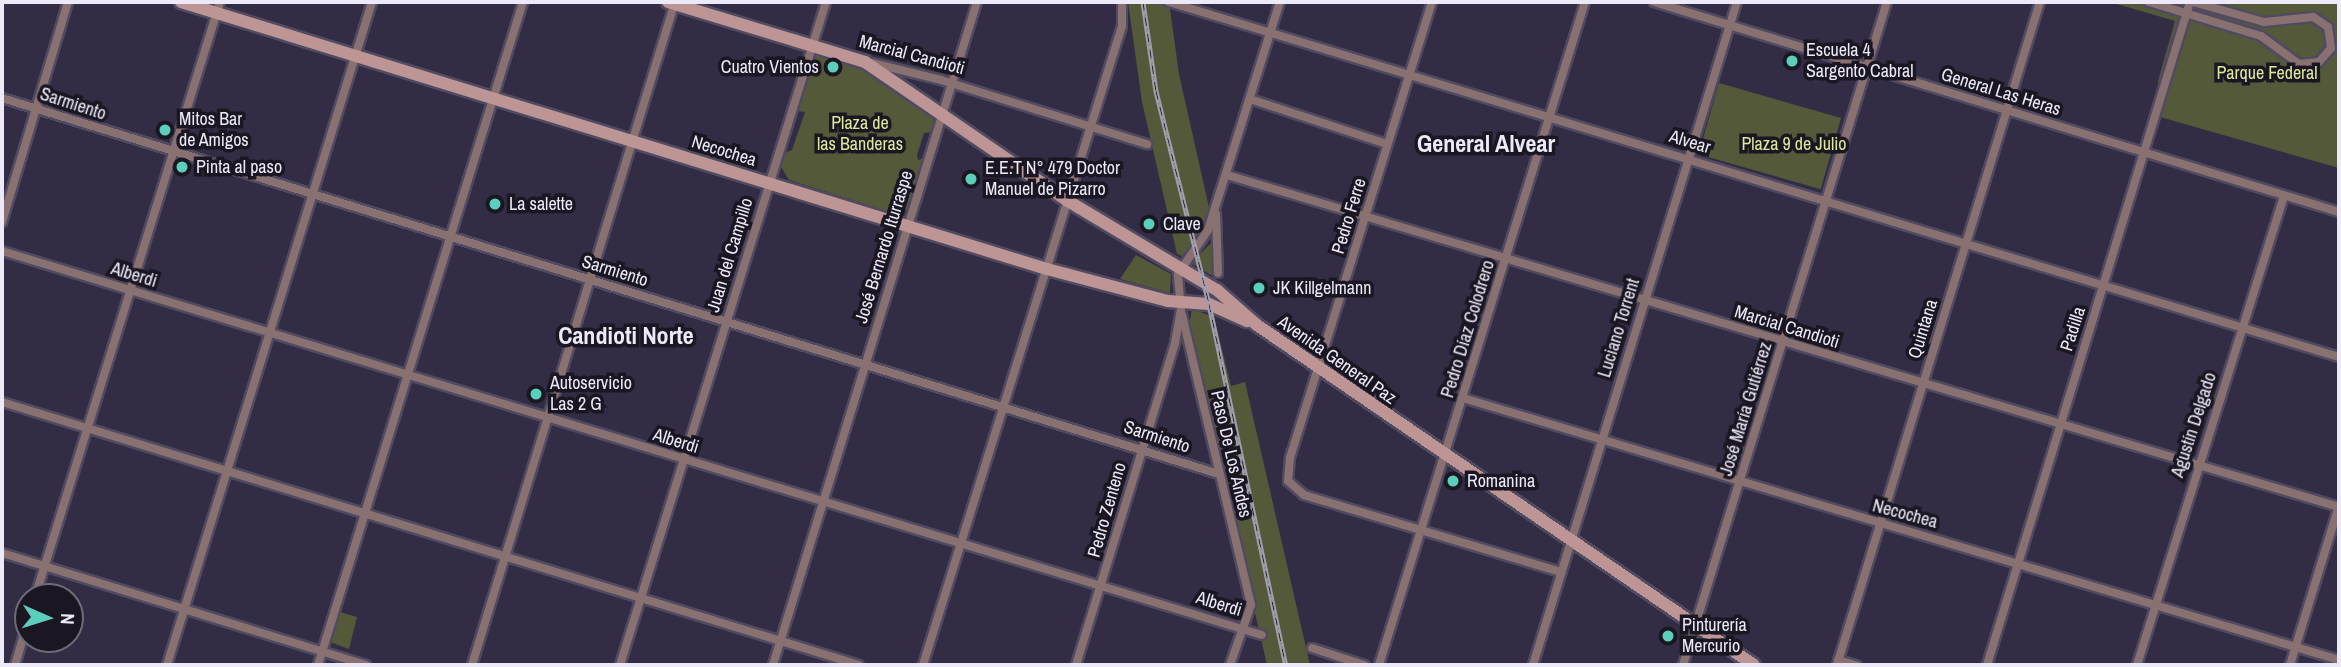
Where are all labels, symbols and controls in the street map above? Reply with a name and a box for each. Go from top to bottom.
street label: Marcial Candioti [857,31,967,79]
place label: Escuela 4 Sargento Cabral [1806,40,1913,82]
marker: Escuela 4 Sargento Cabral [1784,53,1800,69]
place label: Cuatro Vientos [721,56,819,78]
marker: Cuatro Vientos [825,59,841,75]
park label: Parque Federal [2216,62,2318,84]
street label: General Las Heras [1939,64,2063,120]
street label: Sarmiento [37,83,109,125]
place label: Mitos Bar de Amigos [179,109,250,152]
park label: Plaza de las Banderas [817,113,903,156]
marker: Mitos Bar de Amigos [157,122,173,138]
street label: Alvear [1667,126,1713,158]
district label: General Alvear [1417,130,1555,158]
street label: Necochea [689,131,759,171]
park label: Plaza 9 de Julio [1741,133,1847,155]
place label: Pinta al paso [196,156,282,178]
place label: E.E.T N° 479 Doctor Manuel de Pizarro [985,158,1120,200]
marker: Pinta al paso [174,159,190,175]
street label: José Bernardo Iturraspe [851,168,917,326]
marker: E.E.T N° 479 Doctor Manuel de Pizarro [963,171,979,187]
street label: Pedro Ferre [1327,176,1371,256]
place label: La salette [509,193,573,215]
street label: Juan del Campillo [702,195,758,315]
marker: La salette [487,196,503,212]
place label: Clave [1163,213,1201,235]
marker: Clave [1141,216,1157,232]
street label: Sarmiento [579,251,651,291]
street label: Alberdi [108,258,160,292]
street label: Pedro Díaz Colodrero [1437,258,1499,400]
street label: Luciano Torrent [1594,276,1644,380]
place label: JK Killgelmann [1273,277,1371,299]
marker: JK Killgelmann [1251,280,1267,296]
street label: Quintana [1904,297,1942,361]
street label: Marcial Candioti [1732,301,1842,353]
street label: Padilla [2056,304,2090,354]
street label: Avenida General Paz [1273,311,1401,409]
district label: Candioti Norte [558,322,694,350]
street label: José María Gutiérrez [1715,340,1777,478]
street label: Agustín Delgado [2167,370,2221,480]
place label: Autoservicio Las 2 G [550,373,632,416]
marker: Autoservicio Las 2 G [528,386,544,402]
street label: Paso De Los Andes [1206,388,1256,520]
street label: Sarmiento [1121,416,1193,458]
street label: Alberdi [650,424,702,458]
street label: Pedro Zenteno [1083,460,1131,560]
place label: Romanina [1467,470,1535,492]
marker: Romanina [1445,473,1461,489]
street label: Necochea [1870,495,1940,533]
north arrow [14,583,84,653]
street label: Alberdi [1193,587,1245,621]
text: N [55,613,81,625]
place label: Pinturería Mercurio [1682,615,1747,658]
marker: Pinturería Mercurio [1660,628,1676,644]

